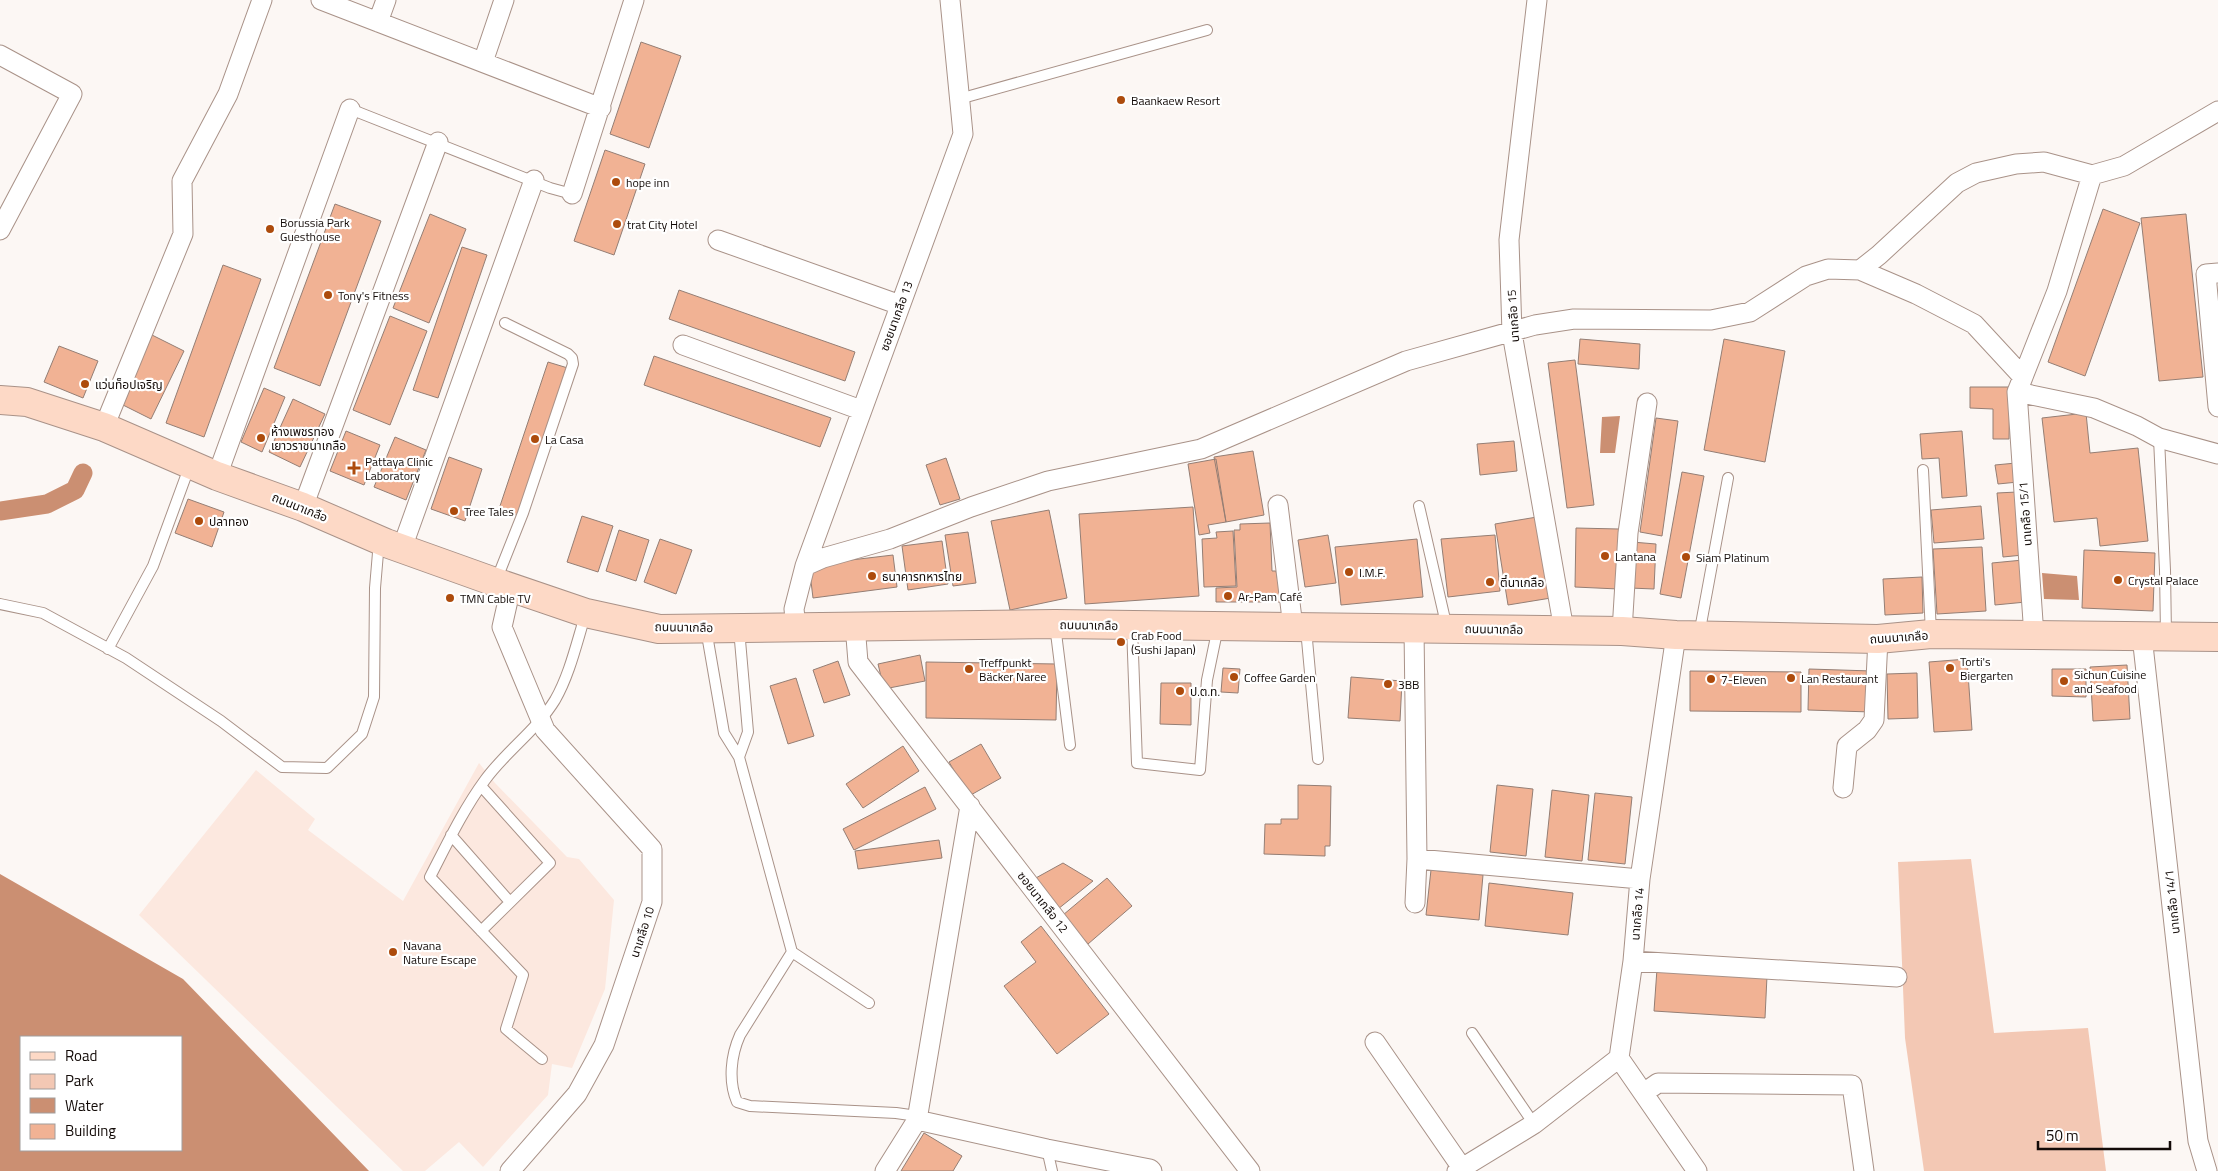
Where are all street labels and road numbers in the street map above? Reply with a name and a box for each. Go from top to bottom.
street label: ซอยนาเกลือ 13 [875,278,917,354]
street label: นาเกลือ 15 [1502,289,1524,343]
street label: นาเกลือ 15/1 [2013,481,2037,547]
street label: ถนนนาเกลือ [269,487,331,527]
street label: ถนนนาเกลือ [1060,615,1119,635]
street label: ถนนนาเกลือ [655,617,714,637]
street label: ถนนนาเกลือ [1465,619,1524,639]
street label: ถนนนาเกลือ [1869,625,1929,649]
street label: ซอยนาเกลือ 12 [1013,867,1073,937]
street label: นาเกลือ 14/1 [2159,869,2185,935]
street label: นาเกลือ 14 [1625,887,1649,941]
street label: นาเกลือ 10 [625,904,659,960]

